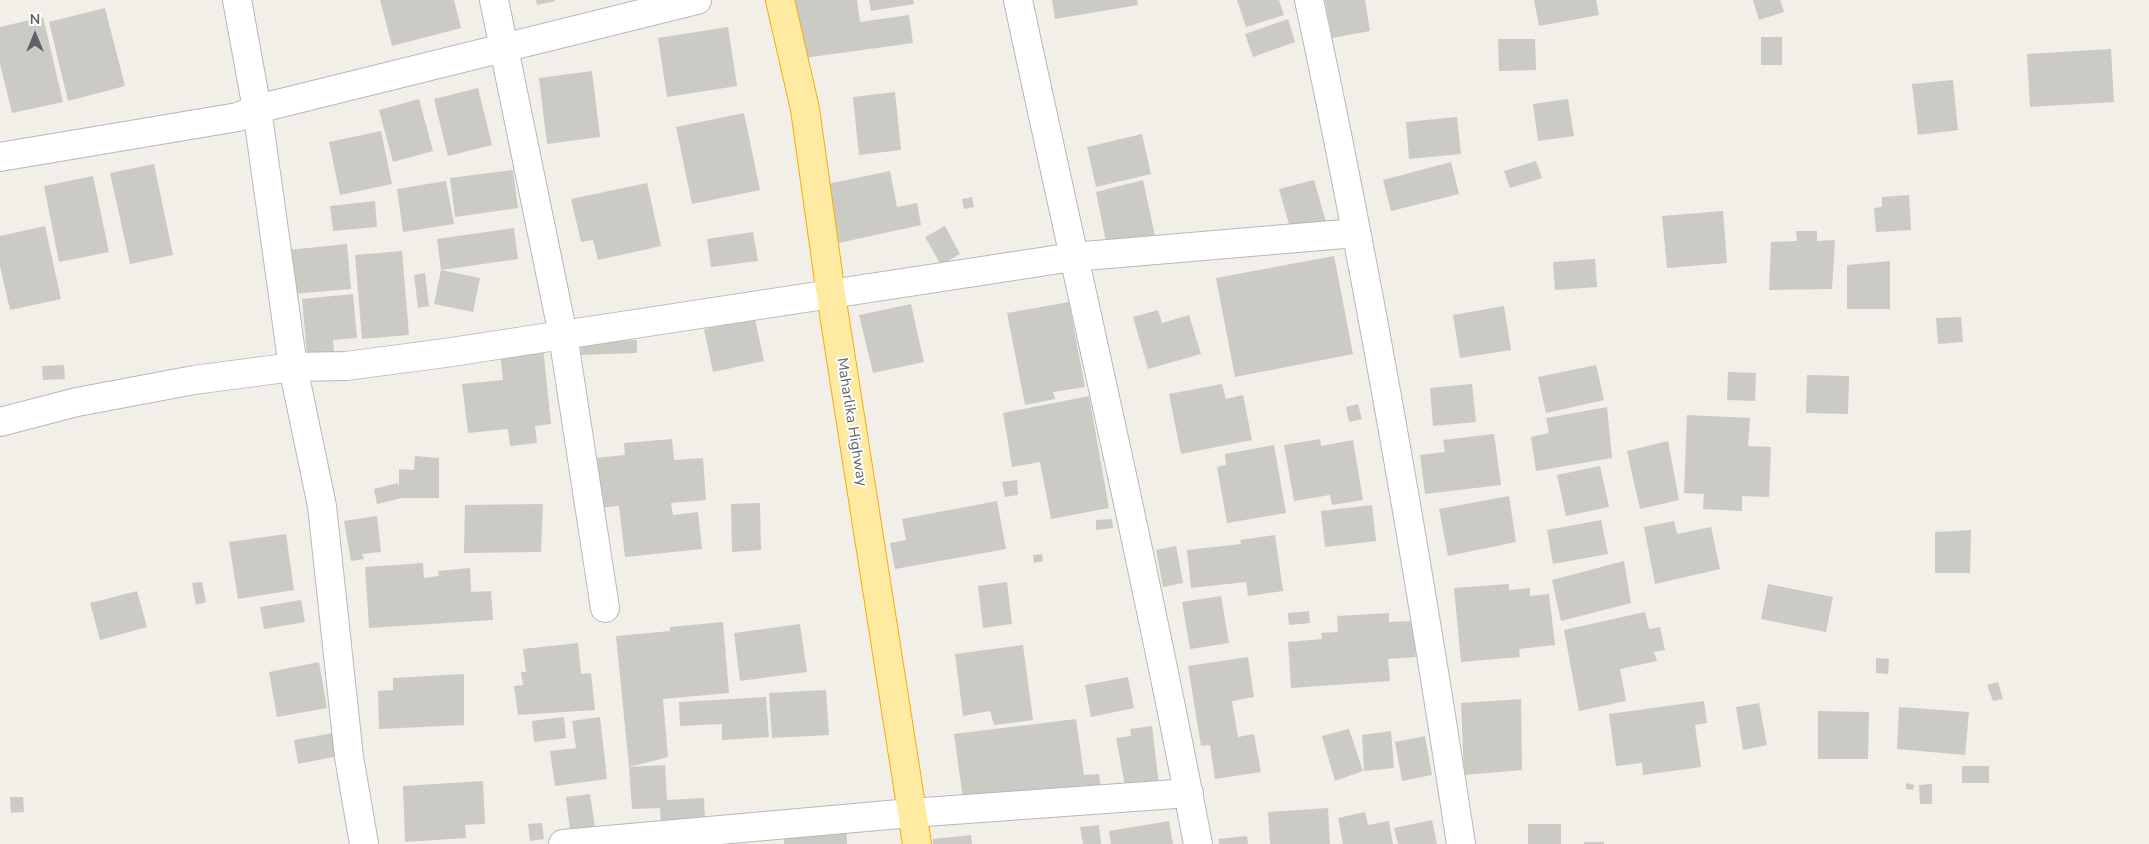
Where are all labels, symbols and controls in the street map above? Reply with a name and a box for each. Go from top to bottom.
north arrow [10,10,60,60]
text: N [30,10,40,29]
street label: Maharlika Highway [832,356,870,488]

